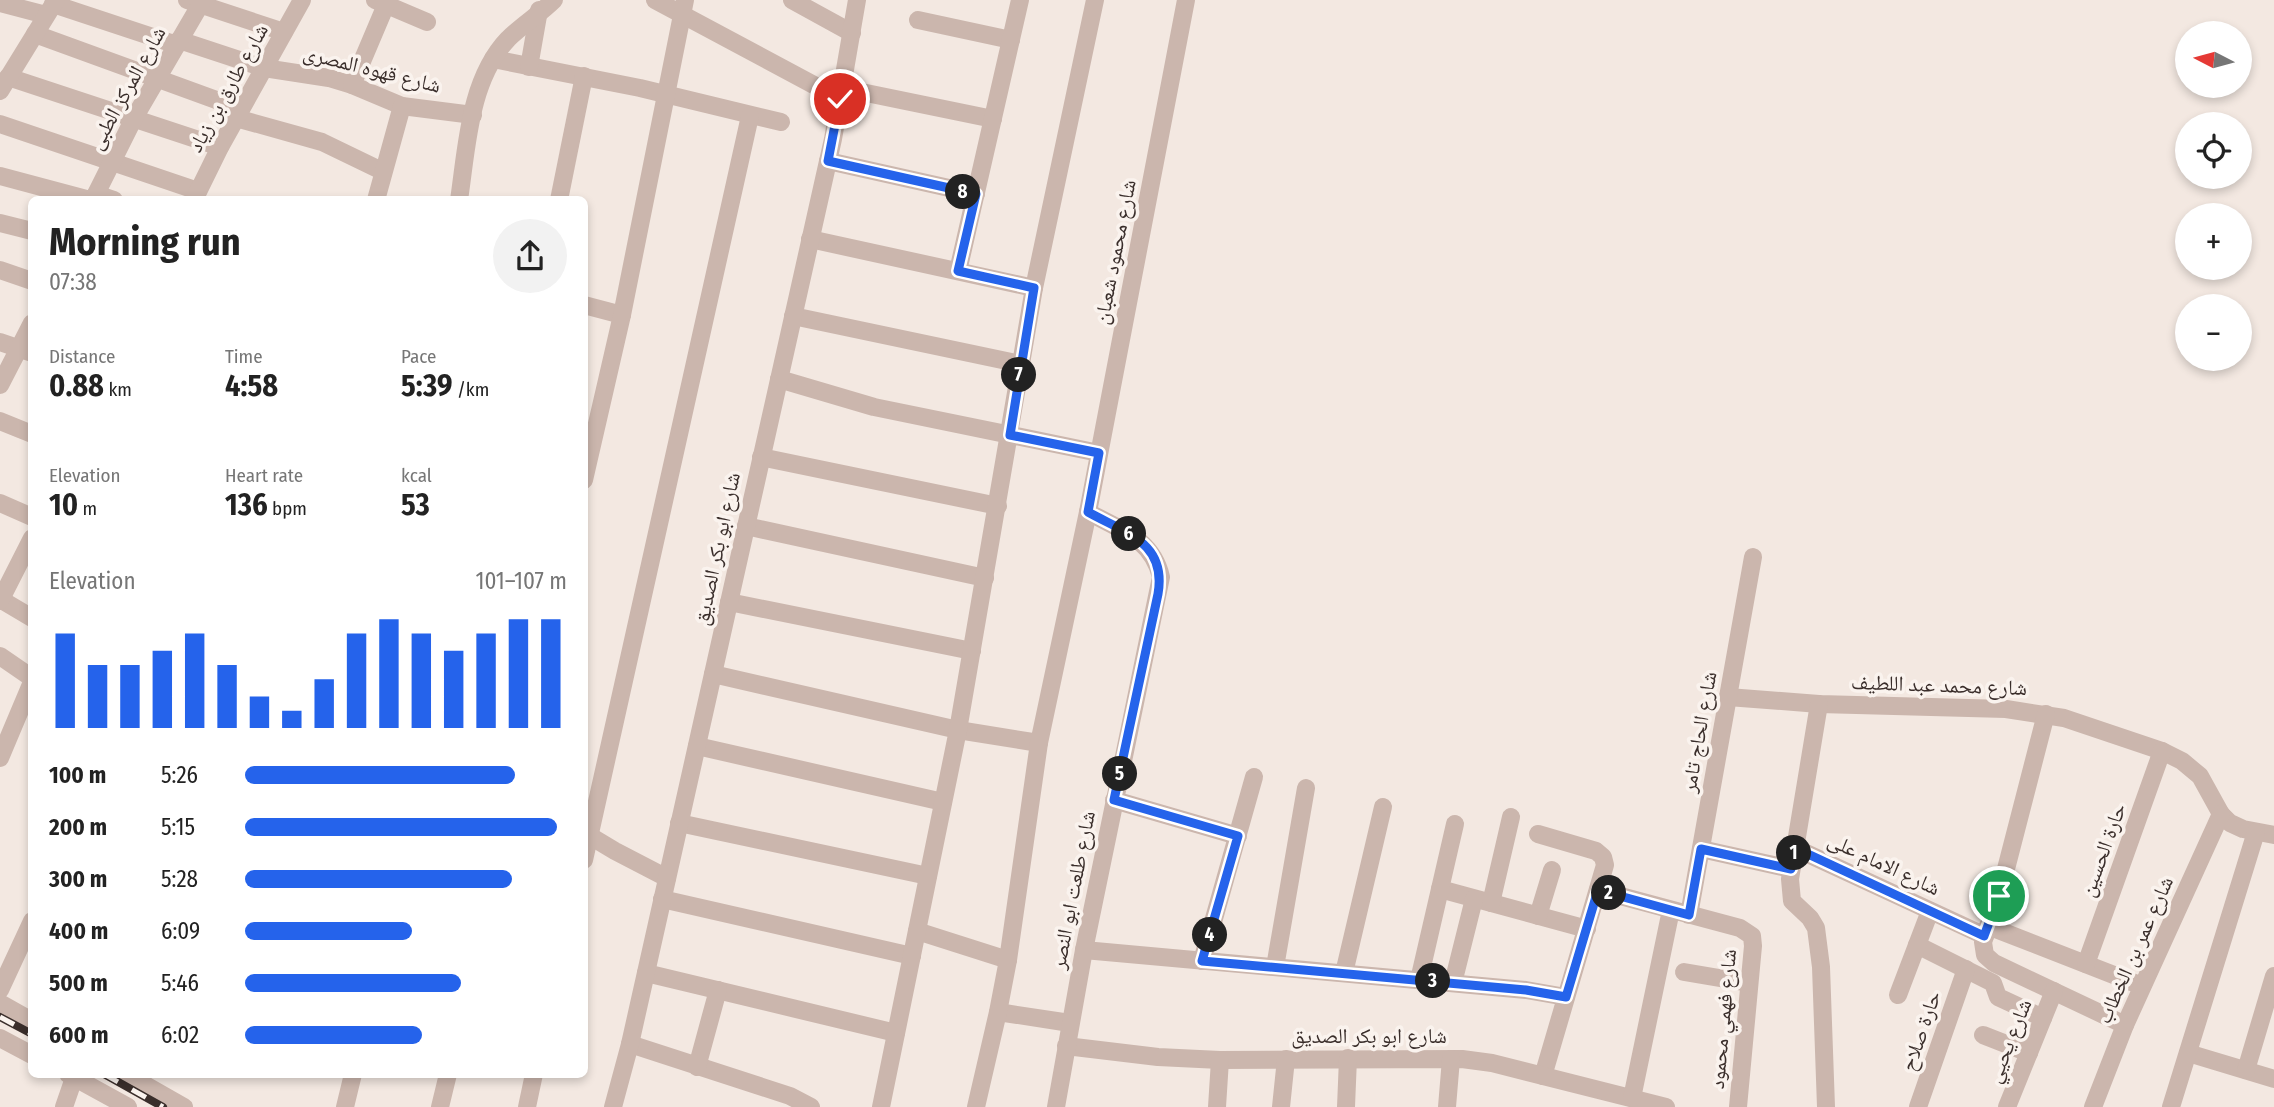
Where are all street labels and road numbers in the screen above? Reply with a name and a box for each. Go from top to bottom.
street label: شارع طارق بن زياد [182,19,274,157]
street label: شارع المركز الطبى [82,22,172,154]
street label: شارع قهوه المصرى [300,39,444,99]
street label: شارع محمود شعبان [1088,177,1142,327]
street label: شارع ابو بكر الصديق [688,470,746,628]
street label: شارع الحاج تامر [1675,669,1722,796]
street label: شارع محمد عبد اللطيف [1851,669,2027,701]
street label: حارة الحسين [2074,800,2132,900]
street label: شارع طلعت ابو النصر [1045,809,1101,972]
street label: شارع الامام على [1823,827,1944,902]
street label: شارع عمر بن الخطاب [2091,872,2179,1028]
street label: شارع فهمي محمود [1704,948,1745,1090]
street label: حارة صلاح [1895,988,1947,1074]
street label: شارع يحيي [1980,995,2041,1088]
street label: شارع ابو بكر الصديق [1291,1023,1447,1049]

